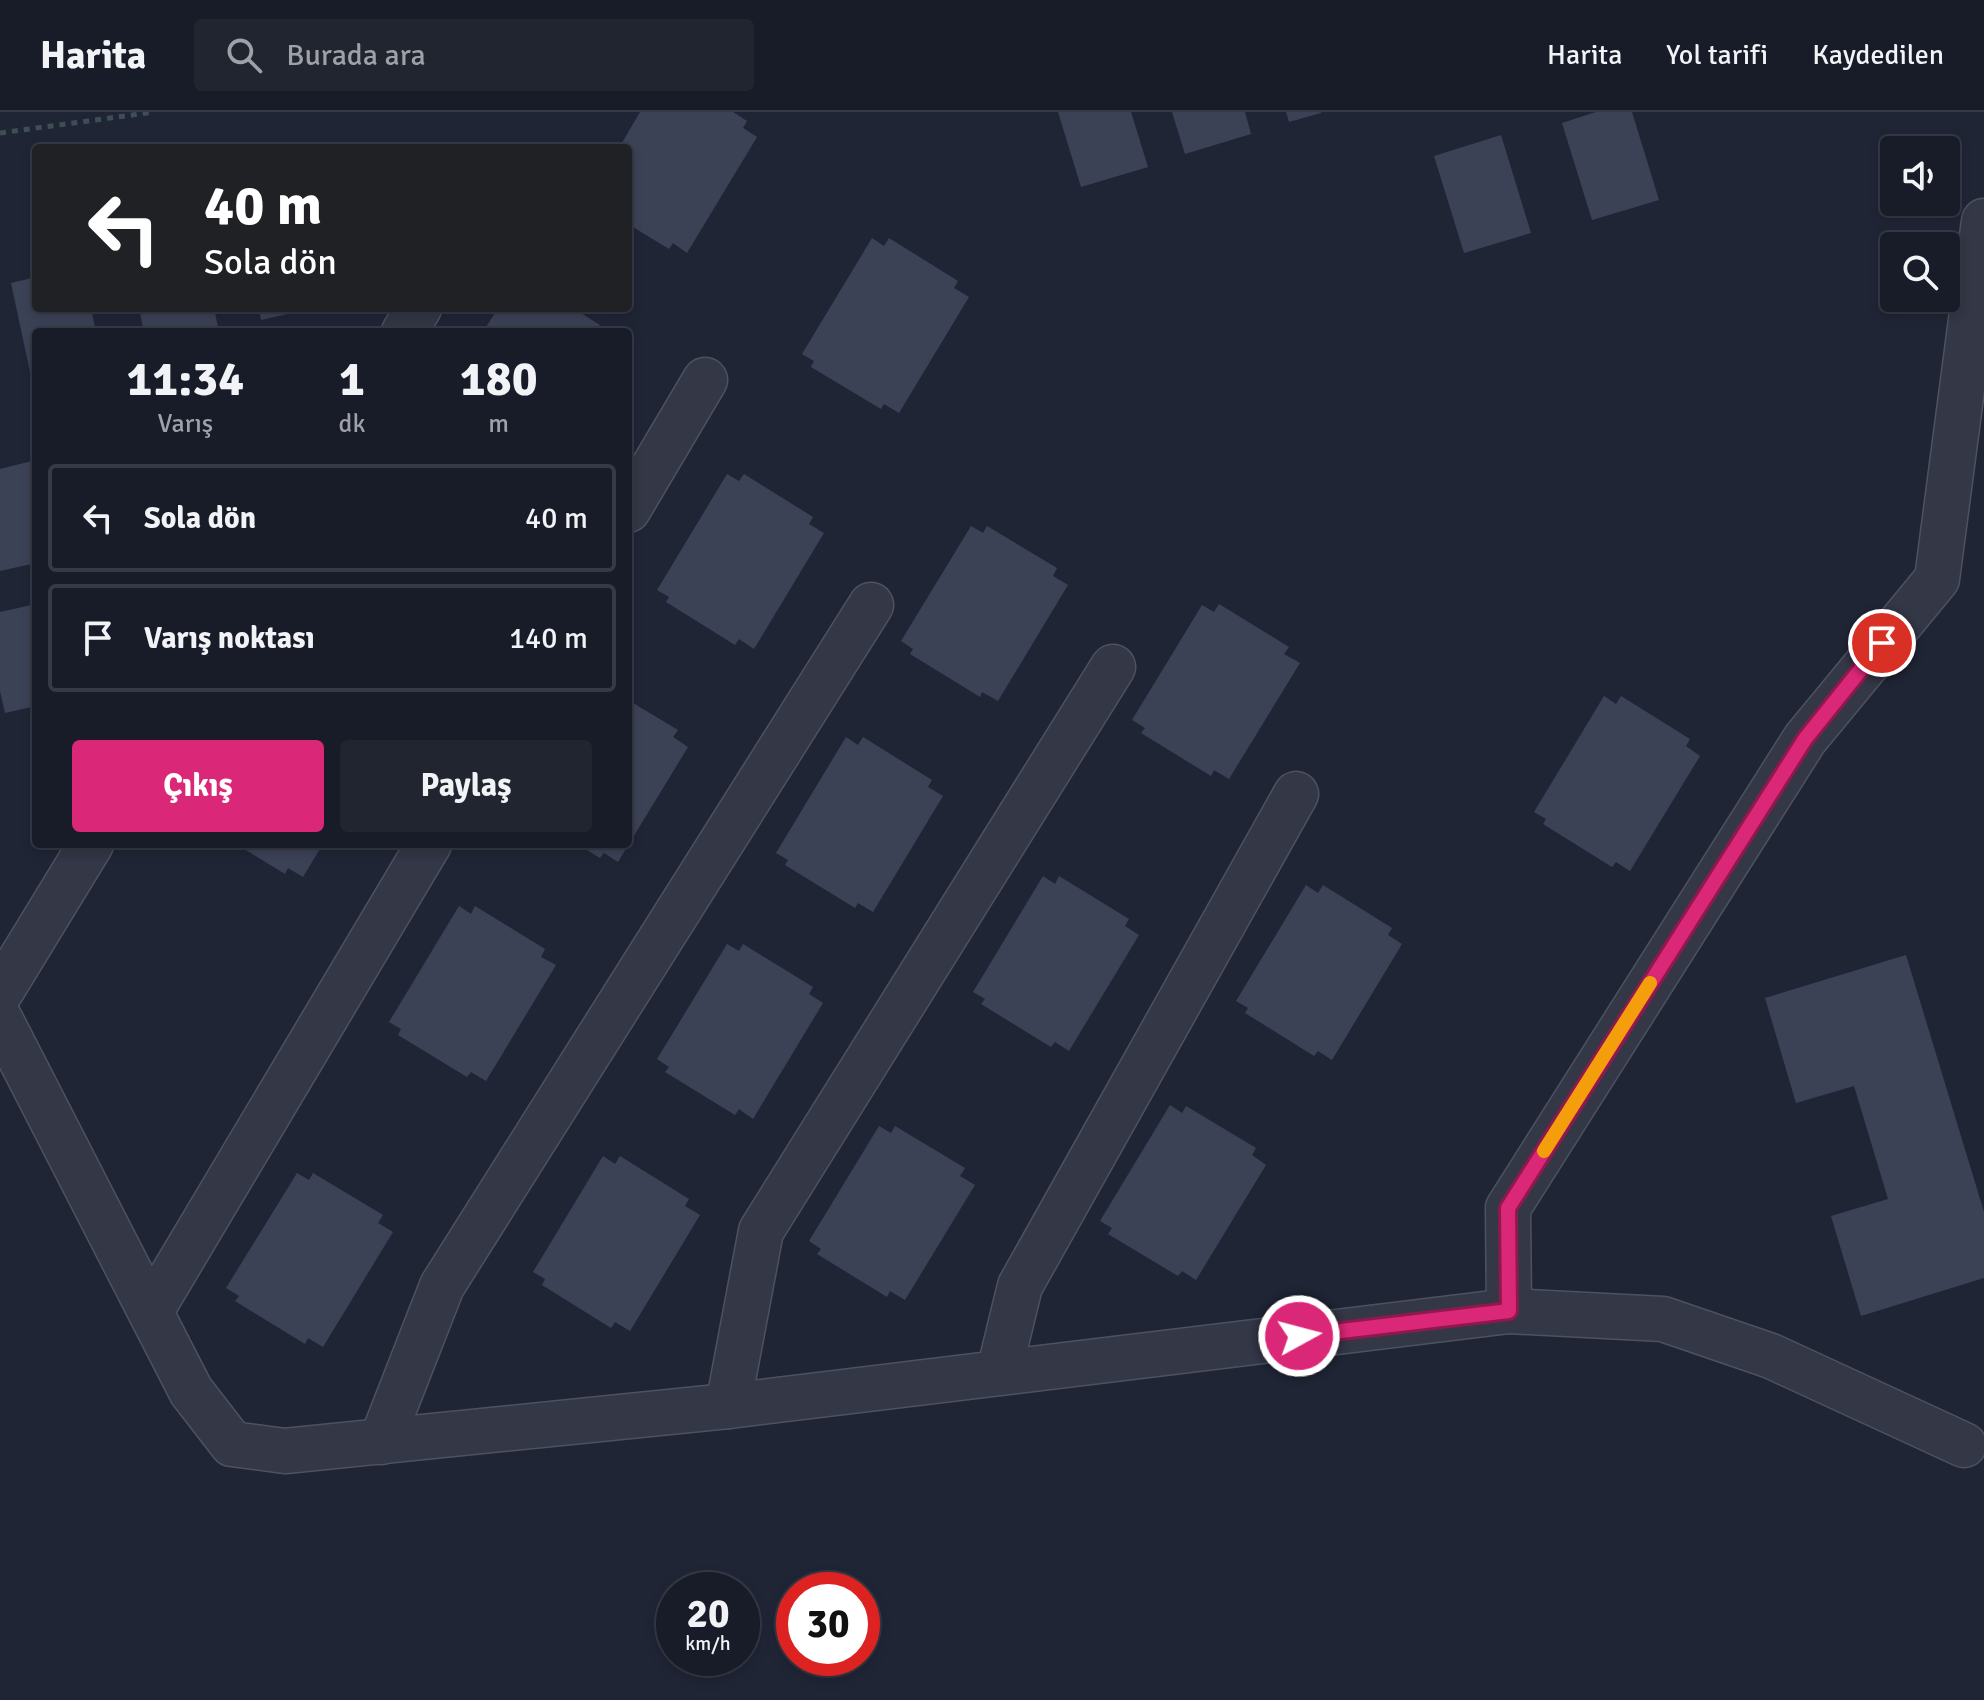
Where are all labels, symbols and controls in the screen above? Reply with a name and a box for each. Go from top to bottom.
search box [194,19,754,91]
text: Harita [40,32,146,79]
icon: search [222,33,266,77]
text: Burada ara [286,37,426,74]
text: Harita [1547,38,1622,72]
text: Yol tarifi [1666,38,1768,72]
text: Kaydedilen [1812,38,1944,72]
map controls [1880,136,1960,312]
button: sound [1880,136,1960,216]
text: 40 m [204,171,322,240]
icon: left [72,176,176,280]
button: search [1880,232,1960,312]
text: Sola dön [204,240,337,285]
text: 11:34 [126,350,244,409]
text: 1 [339,350,365,409]
text: 180 [460,350,538,409]
text: Varış [158,408,213,440]
text: dk [339,408,365,440]
text: m [488,408,509,440]
icon: left [76,496,120,540]
text: Sola dön [144,500,256,537]
text: 40 m [525,500,588,537]
pin [1848,609,1916,677]
icon: arrive [76,616,120,660]
text: Varış noktası [144,620,315,657]
text: 140 m [509,620,588,657]
icon: arrive [1860,621,1904,665]
button: Çıkış [72,740,324,832]
button: Paylaş [340,740,592,832]
position arrow [1257,1294,1341,1378]
speed limit sign: 30 [776,1572,880,1676]
text: 20 [686,1589,730,1639]
text: km/h [685,1631,731,1656]

